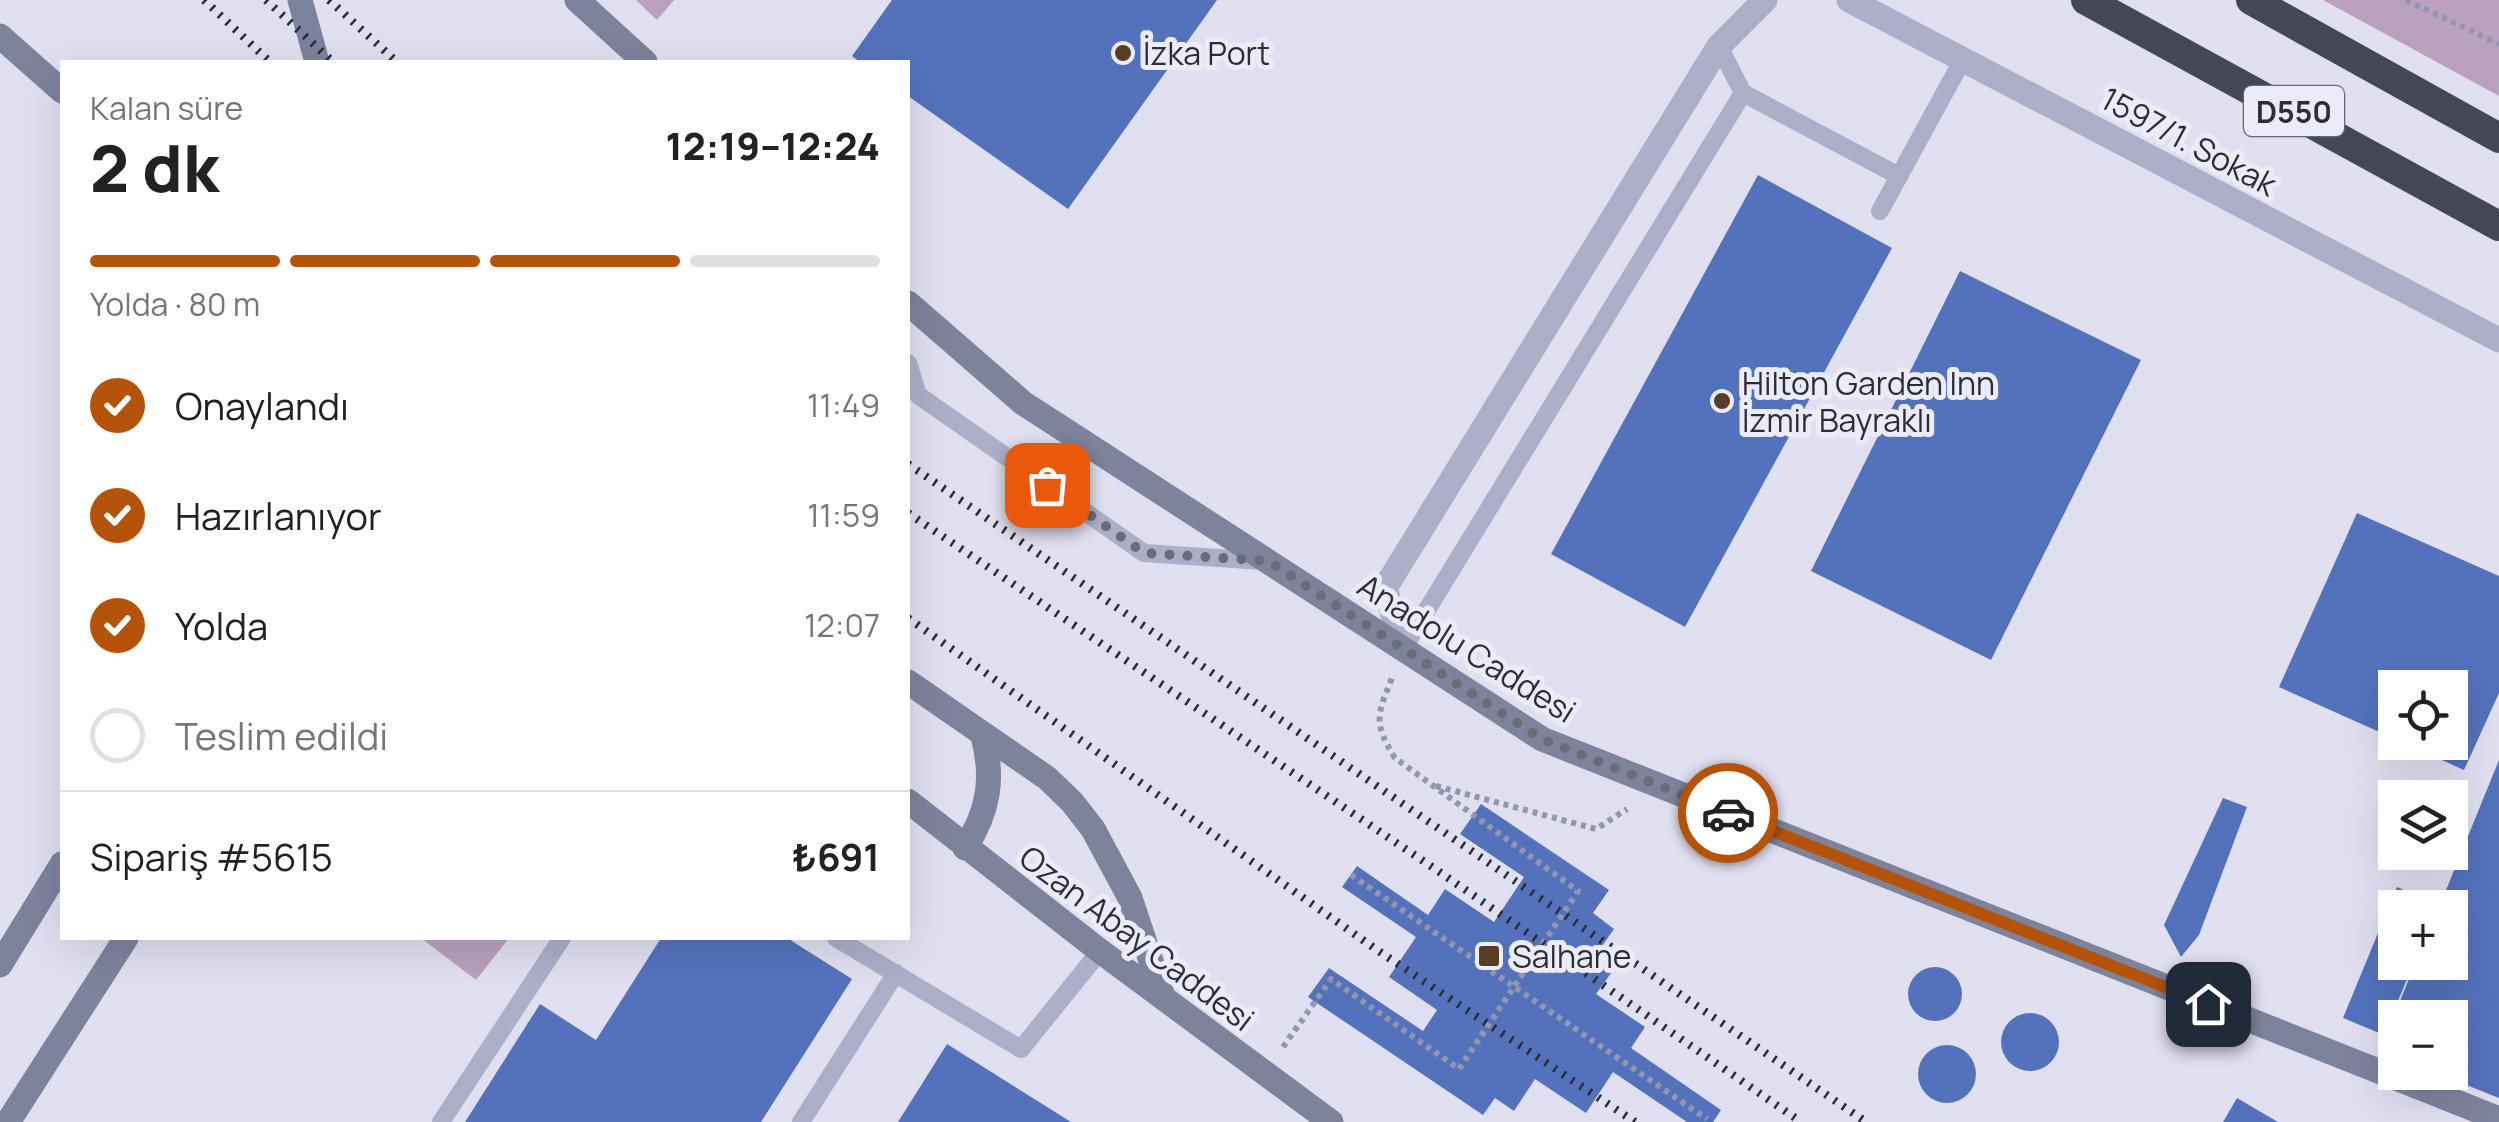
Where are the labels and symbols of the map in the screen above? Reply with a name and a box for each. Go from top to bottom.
place label: İzka Port [1143,31,1270,75]
marker: İzka Port [1112,42,1134,64]
street label: 1597/1. Sokak [2094,76,2285,206]
road number: D550 [2244,86,2344,136]
place label: Hilton Garden Inn İzmir Bayraklı [1742,361,1995,442]
marker: Hilton Garden Inn İzmir Bayraklı [1711,390,1733,412]
pin [1005,443,1090,528]
street label: Anadolu Caddesi [1350,563,1584,733]
courier [1678,763,1778,863]
street label: Ozan Abay Caddesi [1011,835,1263,1041]
place label: Salhane [1512,934,1631,978]
marker: Salhane [1476,943,1502,969]
pin [2166,962,2251,1047]

